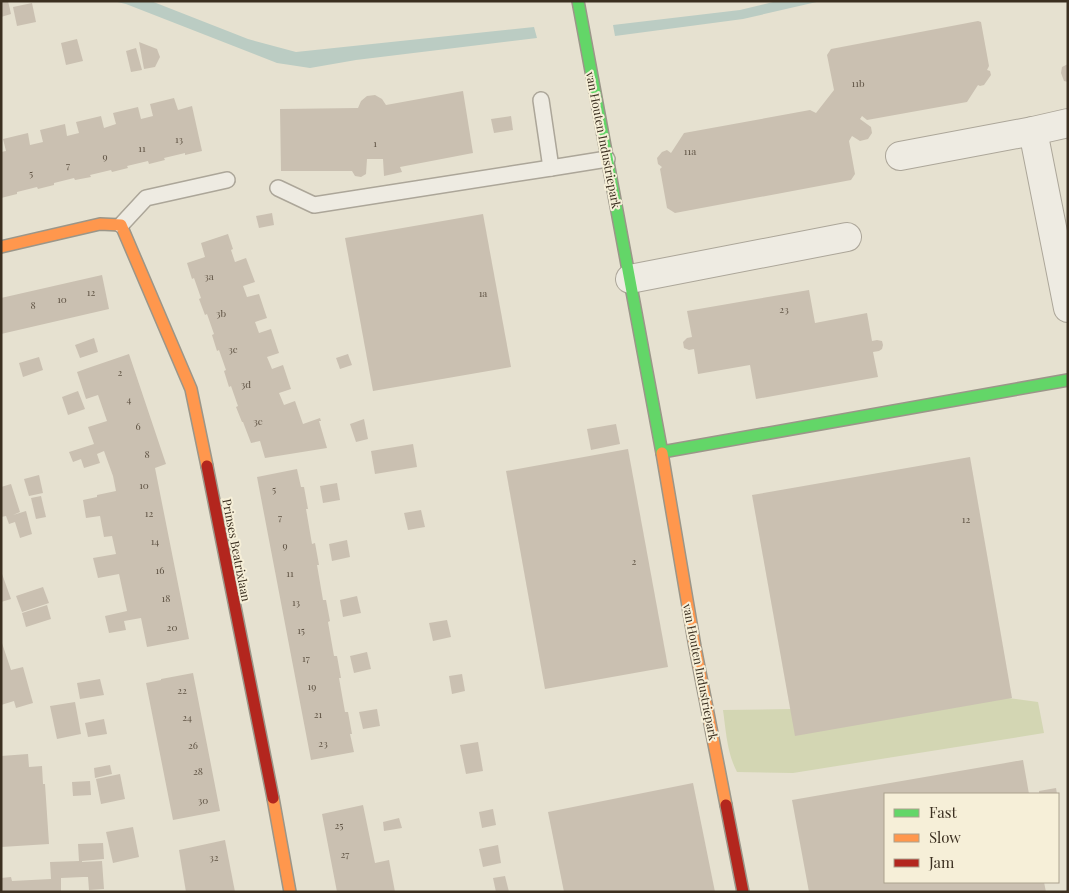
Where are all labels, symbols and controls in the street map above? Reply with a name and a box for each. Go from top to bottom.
street label: van Houten Industriepark [583,69,625,210]
house number: 11b [851,76,865,90]
house number: 13 [175,132,184,146]
house number: 1 [373,136,377,150]
house number: 11 [138,141,146,155]
house number: 11a [684,144,696,158]
house number: 9 [102,149,108,163]
house number: 7 [66,158,70,172]
house number: 5 [29,166,33,180]
house number: 3a [204,269,214,283]
house number: 12 [87,285,95,299]
house number: 1a [479,286,487,300]
house number: 10 [57,292,67,306]
house number: 8 [30,298,36,312]
house number: 23 [779,302,789,316]
house number: 3b [216,306,226,320]
house number: 3c [228,342,238,356]
house number: 2 [118,365,123,379]
house number: 3d [241,377,251,391]
house number: 4 [127,392,132,406]
house number: 3e [253,414,263,428]
house number: 6 [135,419,141,433]
house number: 8 [144,447,150,461]
house number: 10 [139,478,149,492]
house number: 5 [272,482,276,496]
street label: Prinses Beatrixlaan [219,497,255,603]
house number: 12 [145,506,153,520]
house number: 7 [278,510,282,524]
house number: 12 [962,512,970,526]
house number: 14 [151,534,159,548]
house number: 9 [282,538,288,552]
house number: 2 [632,554,637,568]
house number: 16 [156,563,164,577]
house number: 11 [286,566,294,580]
house number: 18 [162,591,170,605]
house number: 13 [292,595,301,609]
street label: van Houten Industriepark [680,601,722,742]
house number: 20 [167,620,177,634]
house number: 15 [297,623,305,637]
house number: 17 [302,651,310,665]
house number: 19 [308,679,316,693]
house number: 22 [177,683,187,697]
house number: 21 [314,707,323,721]
house number: 24 [182,710,192,724]
house number: 23 [318,736,328,750]
house number: 26 [188,738,198,752]
house number: 28 [193,764,203,778]
house number: 30 [198,793,208,807]
legend [884,793,1059,883]
text: Fast [929,802,958,822]
house number: 25 [335,818,343,832]
text: Slow [929,827,961,847]
house number: 27 [341,847,349,861]
house number: 32 [209,850,219,864]
text: Jam [928,852,955,872]

